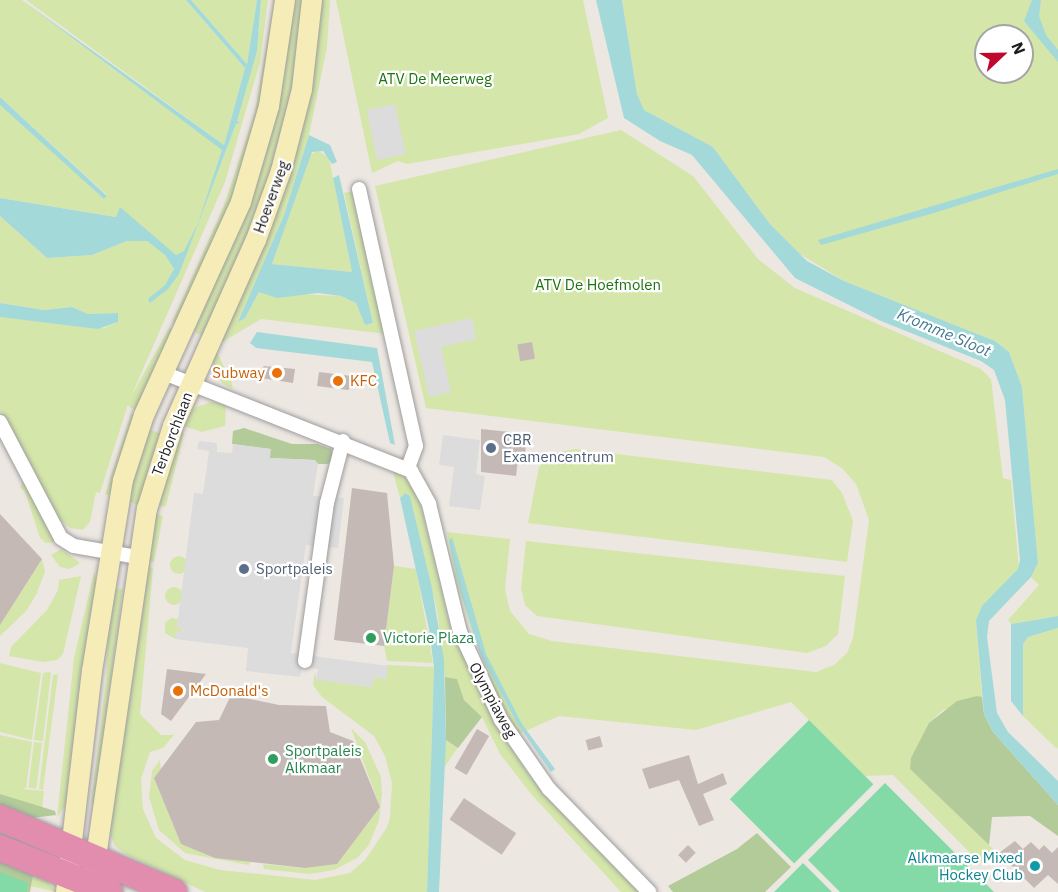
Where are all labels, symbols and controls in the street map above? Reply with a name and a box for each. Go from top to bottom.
north arrow [974,24,1034,84]
text: N [1007,39,1030,57]
park label: ATV De Meerweg [378,70,492,88]
street label: Hoeverweg [250,158,292,236]
park label: ATV De Hoefmolen [535,276,661,294]
water label: Kromme Sloot [894,304,994,360]
place label: Subway [212,364,265,382]
marker: Subway [270,366,284,380]
place label: KFC [350,372,377,390]
marker: KFC [331,374,345,388]
street label: Terborchlaan [148,389,196,479]
place label: CBR Examencentrum [503,430,614,465]
marker: CBR Examencentrum [484,441,498,455]
place label: Sportpaleis [256,560,333,578]
marker: Sportpaleis [237,562,251,576]
place label: Victorie Plaza [383,629,474,647]
marker: Victorie Plaza [364,631,378,645]
street label: Olympiaweg [466,659,520,741]
place label: McDonald's [190,682,268,700]
marker: McDonald's [171,684,185,698]
place label: Sportpaleis Alkmaar [285,741,362,776]
marker: Sportpaleis Alkmaar [266,752,280,766]
place label: Alkmaarse Mixed Hockey Club [907,848,1023,883]
marker: Alkmaarse Mixed Hockey Club [1028,859,1042,873]

